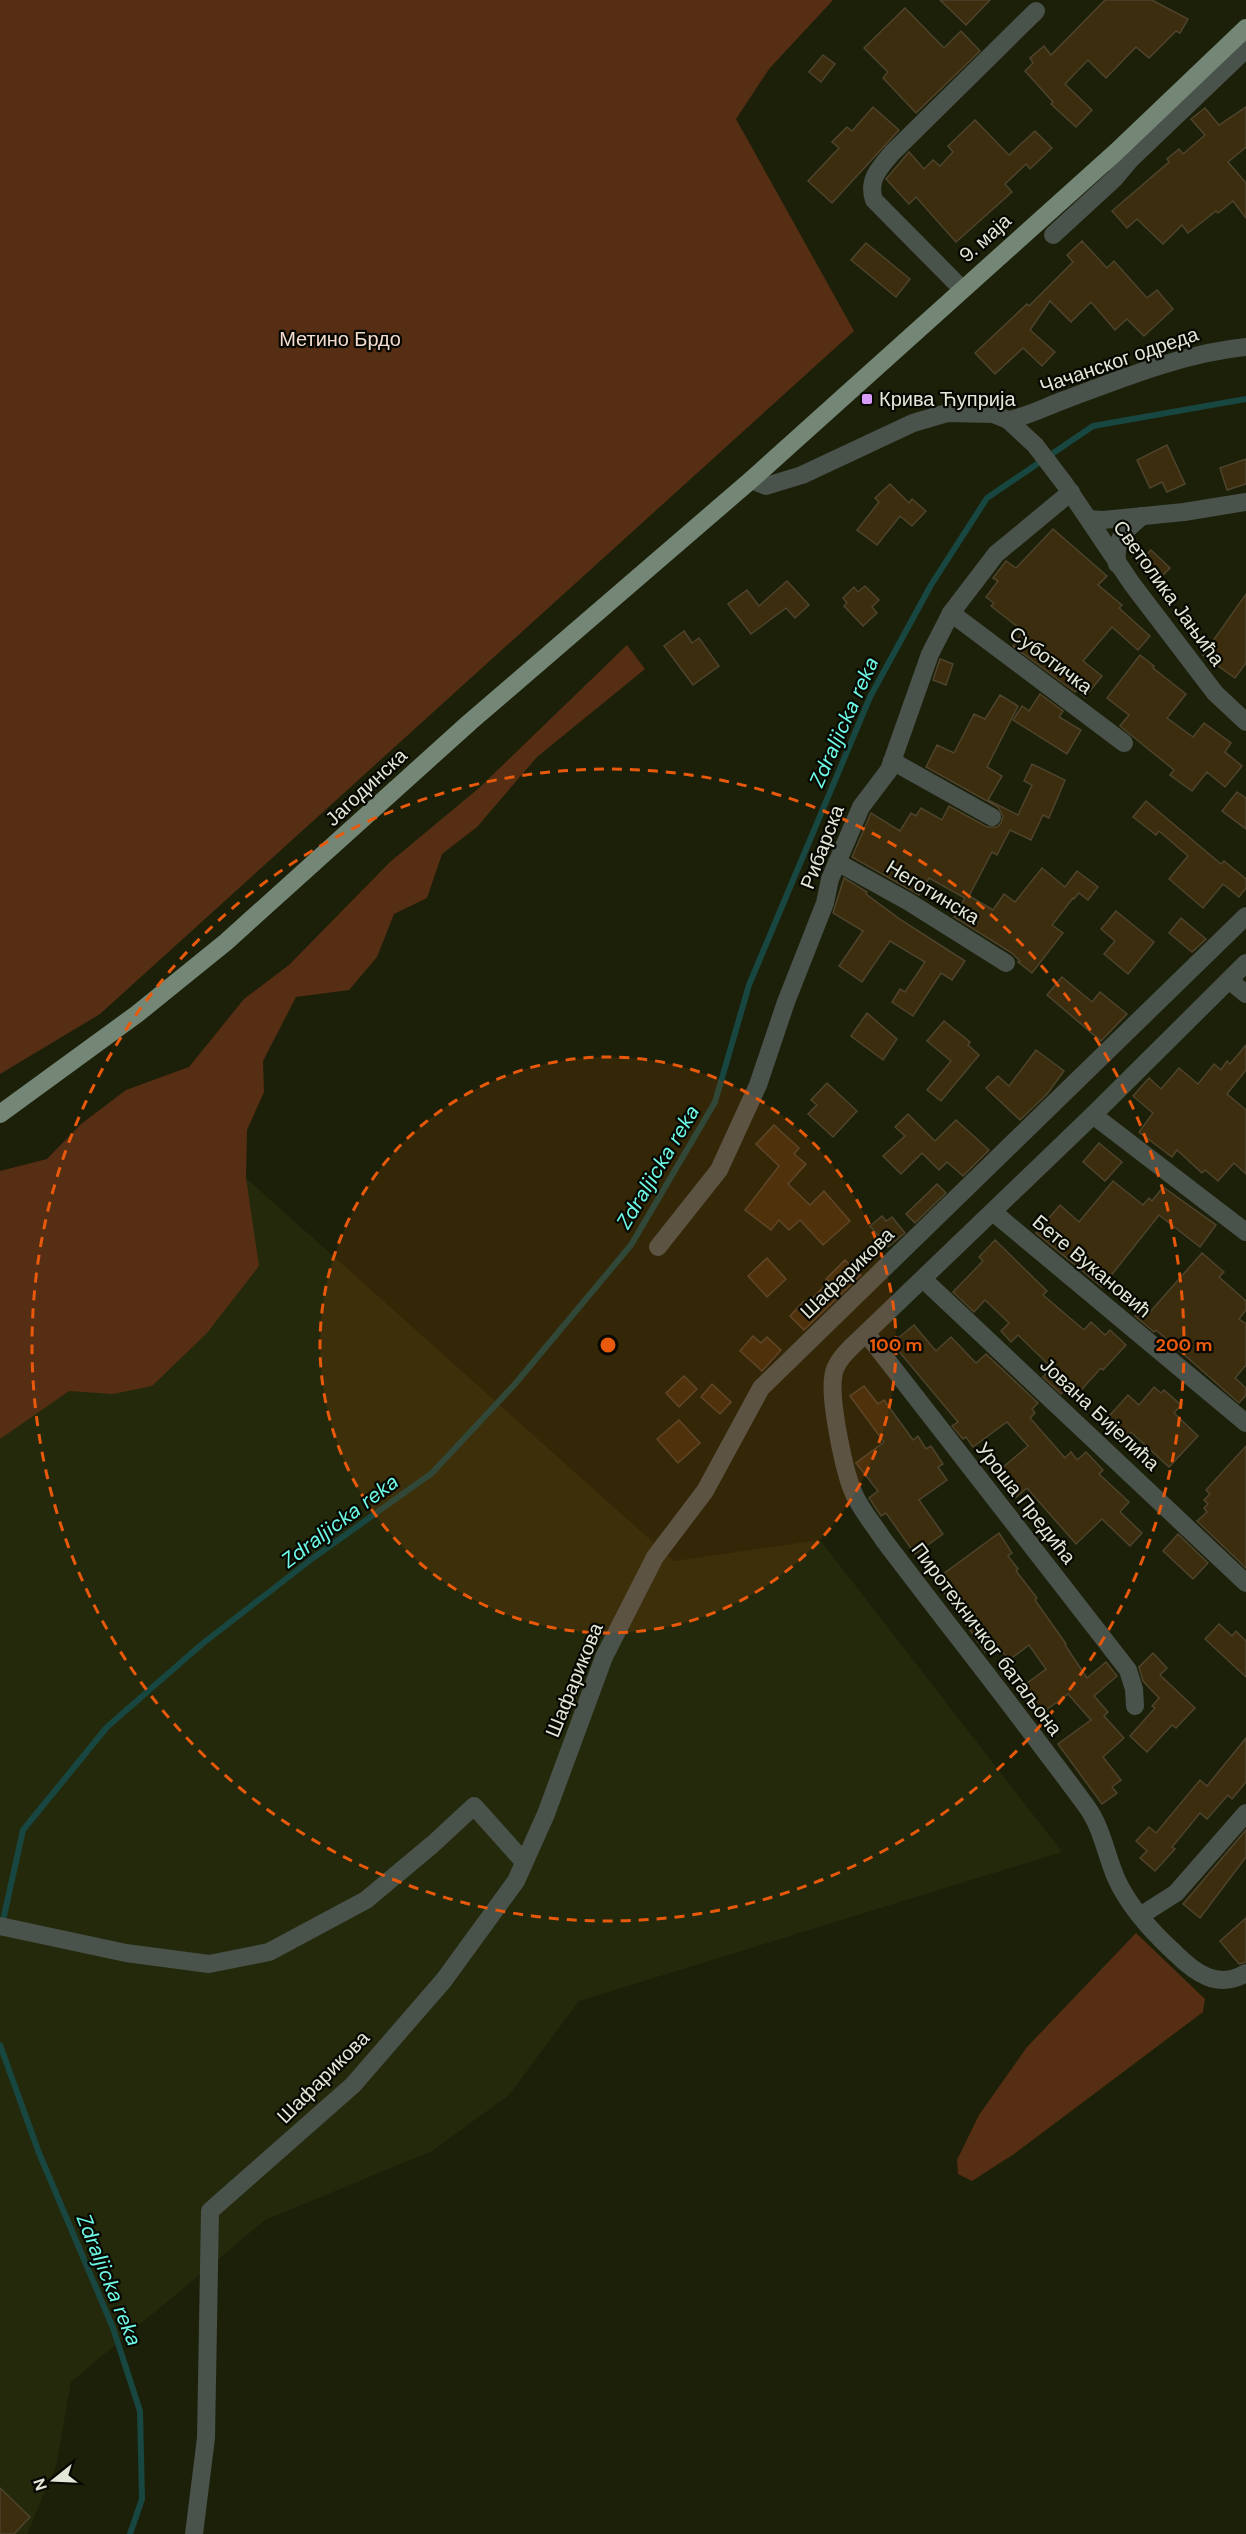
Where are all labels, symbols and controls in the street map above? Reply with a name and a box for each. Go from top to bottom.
street label: 9. маја [953,207,1017,268]
street label: Чачанског одреда [1036,320,1203,399]
park label: Метино Брдо [279,326,401,352]
place label: Крива Ћуприја [879,386,1016,412]
marker: Крива Ћуприја [860,392,874,406]
street label: Светолика Јањића [1107,515,1231,672]
street label: Суботичка [1004,620,1099,700]
water label: Zdraljicka reka [803,652,885,792]
street label: Јагодинска [320,742,413,832]
street label: Рибарска [794,800,850,893]
street label: Неготинска [881,854,985,931]
water label: Zdraljicka reka [610,1100,706,1234]
street label: Бете Вукановић [1027,1209,1157,1323]
street label: Шафарикова [794,1221,900,1324]
text: 100 m [869,1333,923,1357]
text: 200 m [1156,1333,1212,1357]
centre of rings [598,1335,618,1355]
street label: Јована Бијелића [1035,1352,1166,1477]
street label: Уроша Предића [970,1437,1082,1570]
water label: Zdraljicka reka [276,1468,404,1574]
street label: Пиротехничког батаљона [906,1537,1069,1742]
street label: Шафарикова [539,1618,609,1741]
street label: Шафарикова [271,2024,376,2129]
water label: Zdraljicka reka [70,2210,148,2350]
north arrow [24,2450,84,2510]
text: N [28,2476,52,2493]

